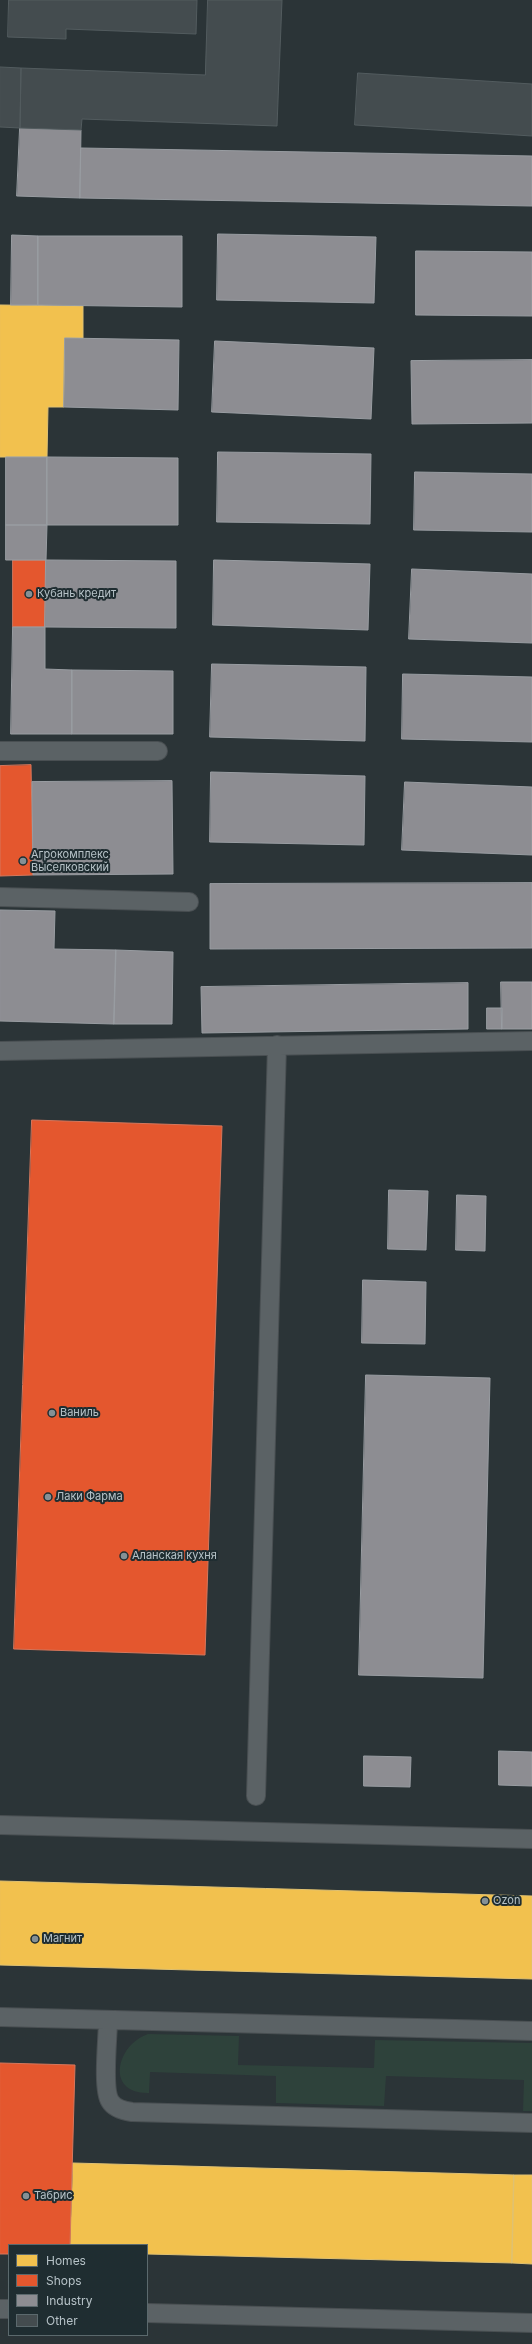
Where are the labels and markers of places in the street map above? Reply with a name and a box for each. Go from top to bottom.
place label: Кубань кредит [37,587,116,601]
marker: Кубань кредит [24,589,34,599]
place label: Агрокомплекс Выселковский [31,848,109,874]
marker: Агрокомплекс Выселковский [18,856,28,866]
place label: Ваниль [60,1406,99,1420]
marker: Ваниль [47,1408,57,1418]
place label: Лаки Фарма [56,1490,123,1504]
marker: Лаки Фарма [43,1492,53,1502]
place label: Аланская кухня [132,1549,217,1563]
marker: Аланская кухня [119,1551,129,1561]
place label: Ozon [493,1894,520,1908]
marker: Ozon [480,1896,490,1906]
place label: Магнит [43,1932,82,1946]
marker: Магнит [30,1934,40,1944]
place label: Табрис [34,2189,73,2203]
marker: Табрис [21,2191,31,2201]

